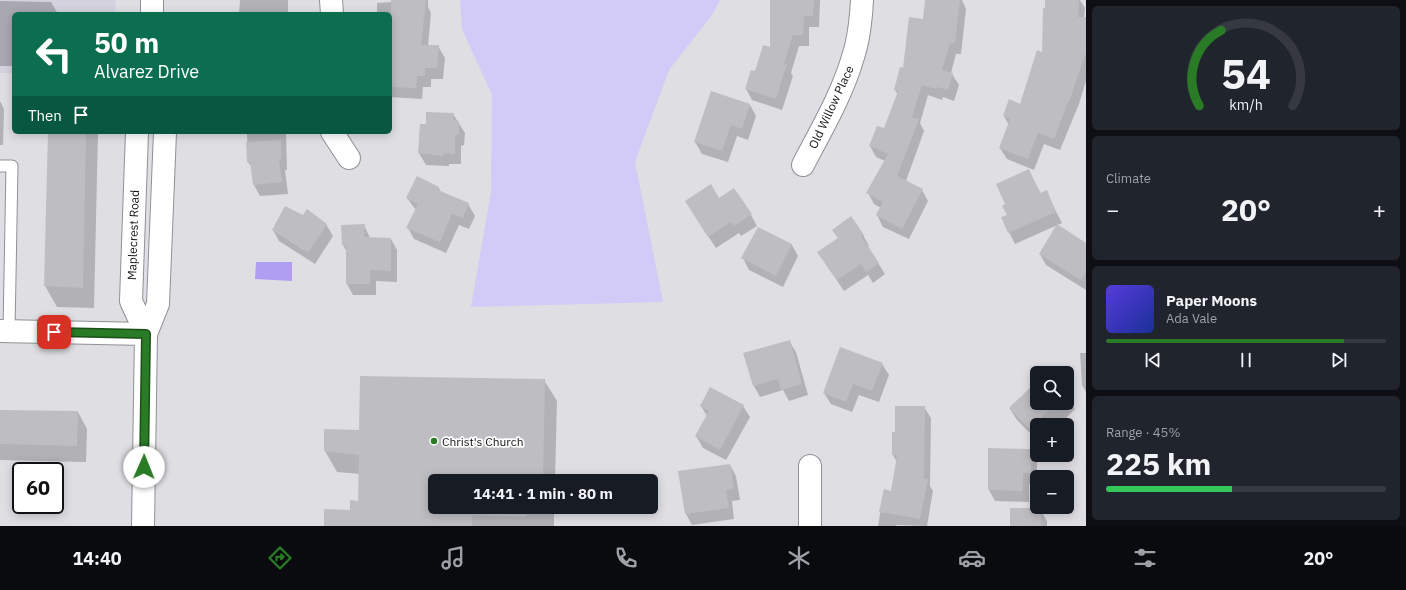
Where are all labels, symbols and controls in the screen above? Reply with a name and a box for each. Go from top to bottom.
text: 50 m [94,24,159,61]
icon: left [28,28,80,80]
text: 54 [1221,46,1271,100]
text: Alvarez Drive [94,60,199,83]
street label: Old Willow Place [805,63,857,151]
text: km/h [1229,95,1263,114]
icon: arrive [70,104,92,126]
text: Then [28,106,62,125]
text: Climate [1106,170,1151,187]
street label: Maplecrest Road [124,190,142,280]
text: 20° [1221,190,1271,229]
text: − [1106,195,1119,224]
text: + [1373,195,1386,224]
text: Paper Moons [1166,291,1257,310]
text: Ada Vale [1166,310,1217,327]
pin [37,315,71,349]
icon: arrive [43,321,65,343]
icon: previous [1142,349,1164,371]
icon: pause [1235,349,1257,371]
icon: next [1328,349,1350,371]
map controls [1030,366,1074,514]
button: search [1030,366,1074,410]
button: + [1030,418,1074,462]
text: Range · 45% [1106,424,1180,441]
place label: Christ's Church [442,434,524,449]
marker: Christ's Church [429,436,439,446]
text: 225 km [1106,444,1211,483]
position arrow [123,446,165,488]
speed limit sign: 60 [12,462,64,514]
button: − [1030,470,1074,514]
text: 14:41 · 1 min · 80 m [473,484,613,503]
icon: directions [266,544,294,572]
icon: music [439,544,467,572]
icon: phone [612,544,640,572]
icon: climate [785,544,813,572]
icon: car [958,544,986,572]
icon: filters [1131,544,1159,572]
text: 14:40 [72,547,122,570]
text: 20° [1303,547,1334,570]

